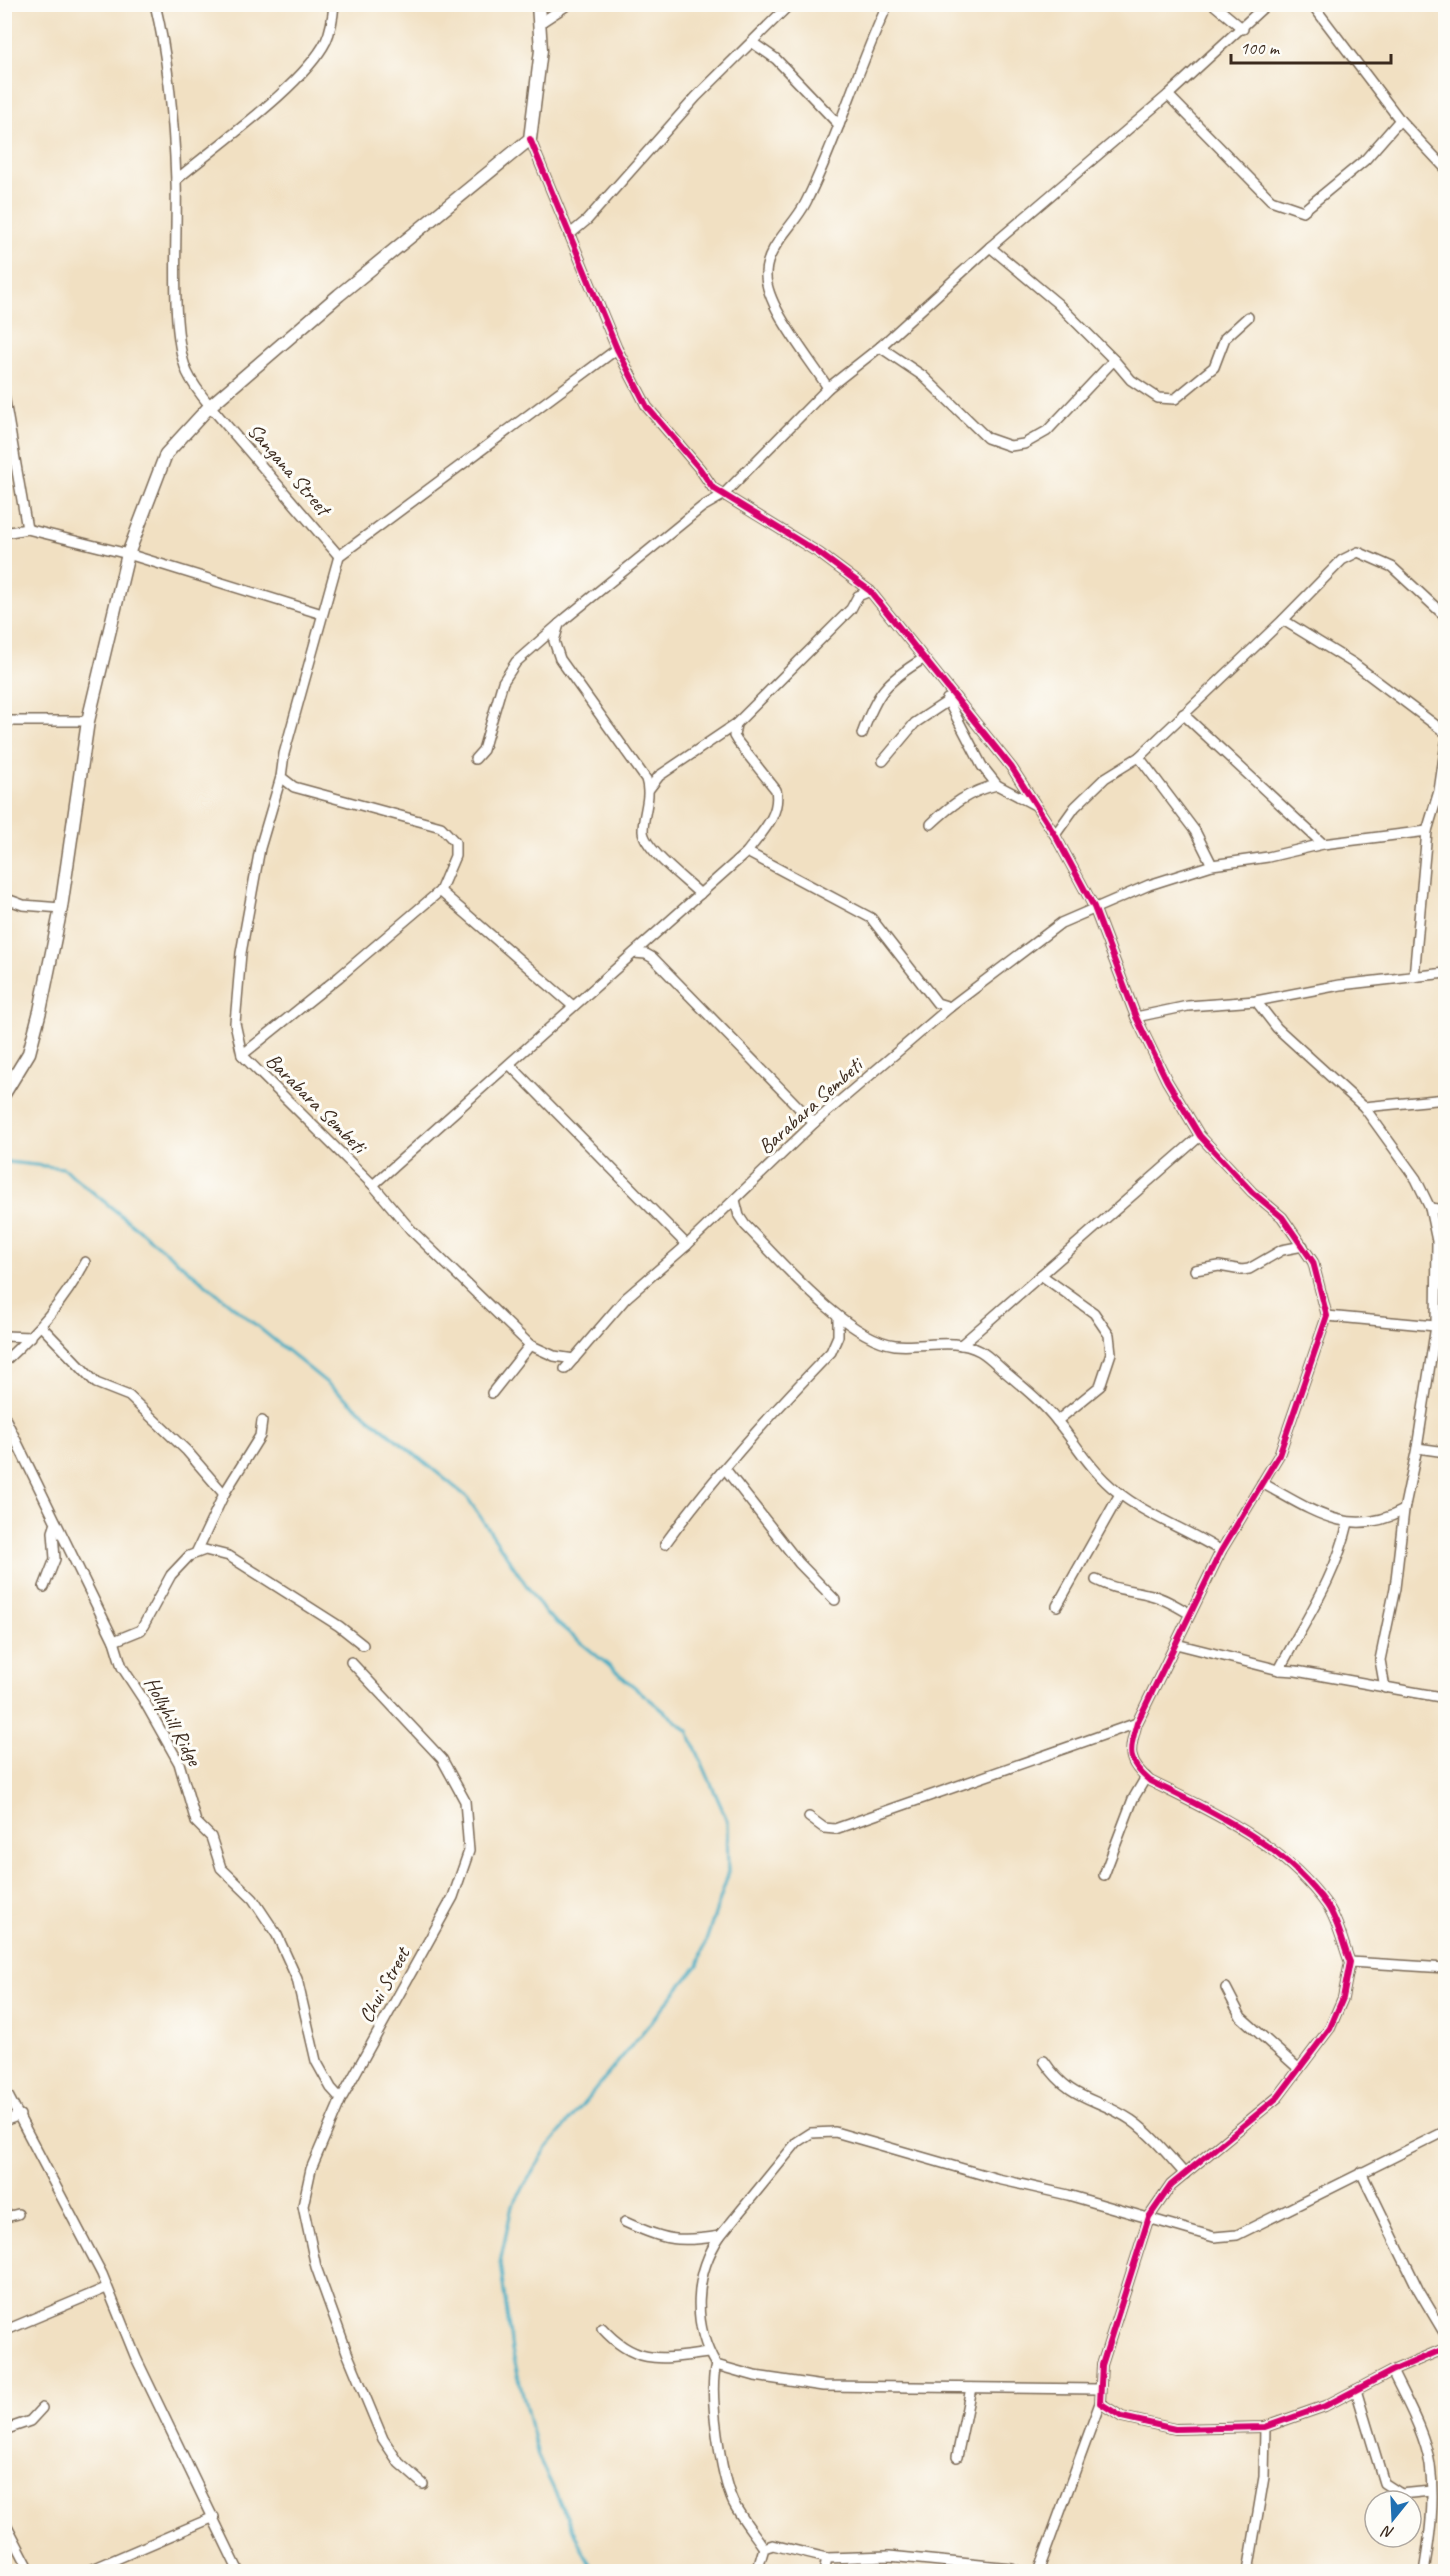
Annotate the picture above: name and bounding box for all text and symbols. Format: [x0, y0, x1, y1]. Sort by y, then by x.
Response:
scale bar [1231, 27, 1392, 65]
text: 100 m [1240, 37, 1281, 59]
street label: Sangana Street [242, 418, 338, 523]
street label: Barabara Sembeti [260, 1047, 374, 1161]
street label: Barabara Sembeti [753, 1050, 870, 1160]
street label: Hollyhill Ridge [139, 1672, 208, 1772]
street label: Chui Street [353, 1941, 416, 2027]
north arrow [1363, 2489, 1423, 2549]
text: N [1378, 2520, 1396, 2543]

